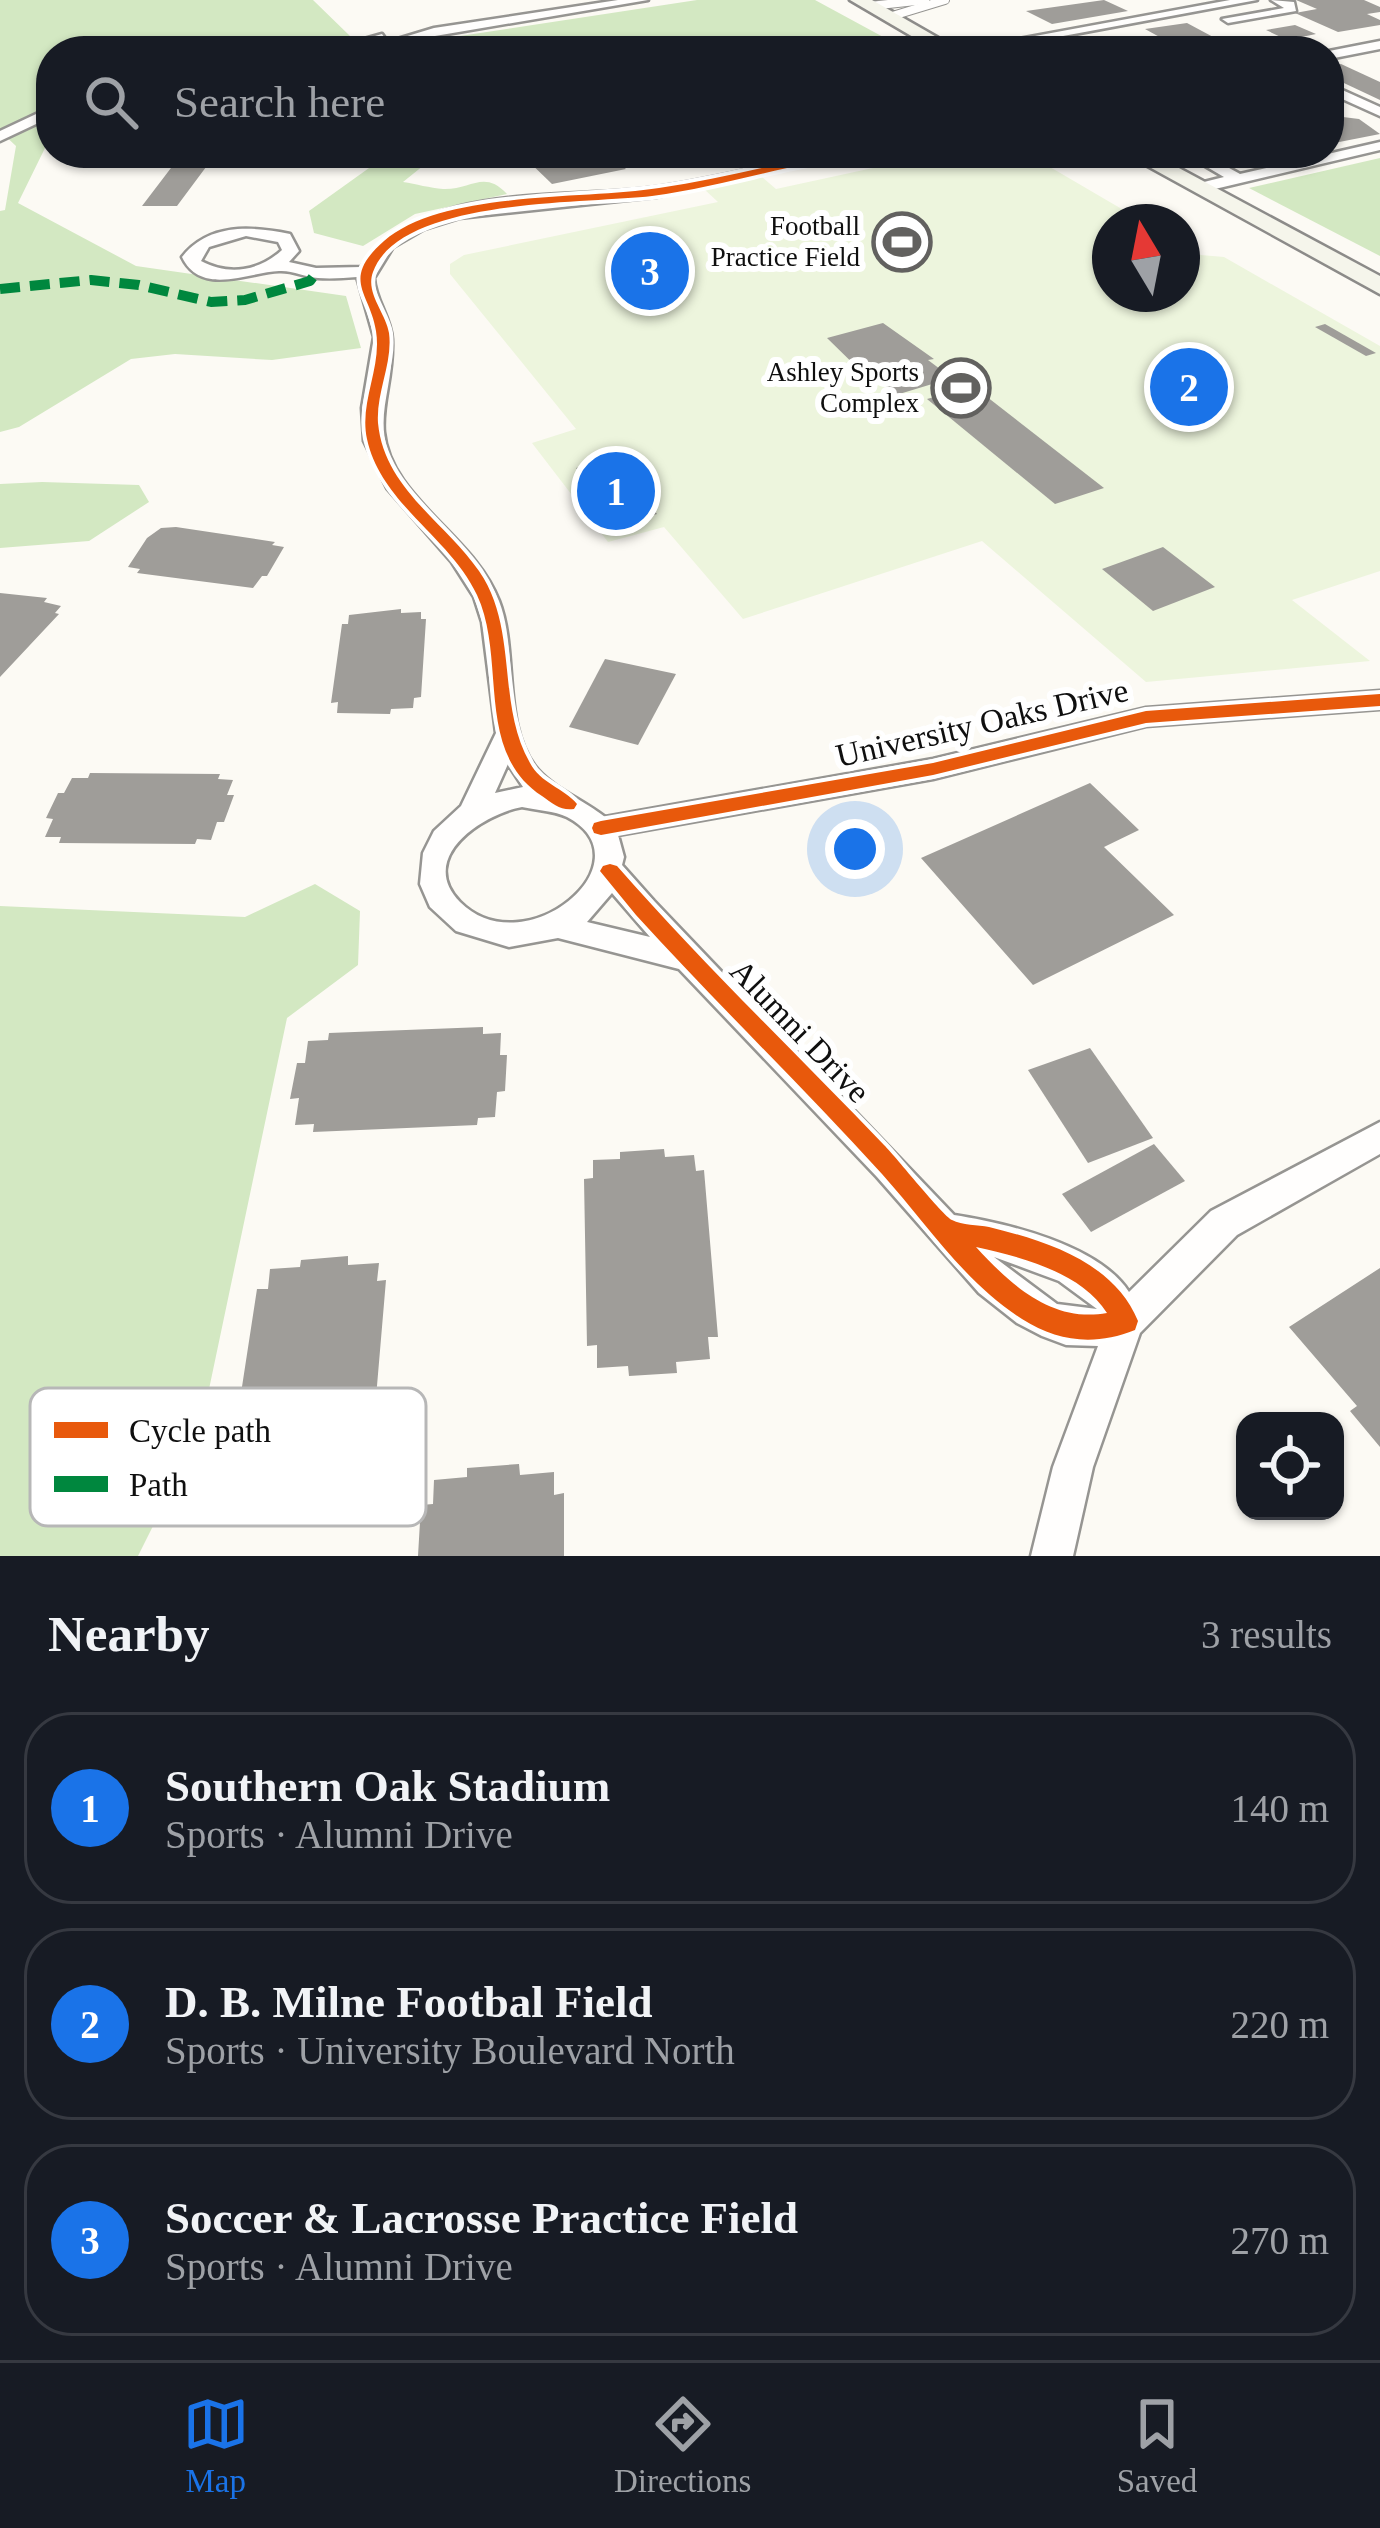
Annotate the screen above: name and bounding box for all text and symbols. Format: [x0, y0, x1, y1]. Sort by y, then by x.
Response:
search box [36, 36, 1344, 168]
icon: search [78, 69, 144, 135]
text: Search here [174, 77, 385, 127]
north arrow [1092, 204, 1200, 312]
place label: Football Practice Field [711, 211, 860, 272]
sports icon: Football Practice Field [871, 211, 933, 273]
pin: 3 [611, 226, 689, 316]
pin: 2 [1150, 342, 1228, 432]
place label: Ashley Sports Complex [767, 357, 919, 418]
sports icon: Ashley Sports Complex [930, 357, 992, 419]
pin: 1 [577, 446, 655, 536]
street label: University Oaks Drive [832, 672, 1132, 774]
your location [825, 819, 885, 879]
street label: Alumni Drive [723, 952, 877, 1110]
legend [30, 1388, 426, 1526]
map controls [1236, 1412, 1344, 1520]
button: locate [1236, 1412, 1344, 1520]
text: Cycle path [129, 1413, 272, 1449]
text: Path [129, 1467, 188, 1503]
text: Nearby [48, 1606, 209, 1662]
text: 3 results [1201, 1613, 1332, 1656]
text: Southern Oak Stadium [165, 1761, 610, 1811]
text: 1 [80, 1787, 100, 1830]
text: 140 m [1230, 1787, 1329, 1830]
text: Sports · Alumni Drive [165, 1813, 513, 1856]
text: D. B. Milne Footbal Field [165, 1977, 653, 2027]
text: 2 [80, 2003, 100, 2046]
text: 220 m [1230, 2003, 1329, 2046]
text: Sports · University Boulevard North [165, 2029, 735, 2072]
text: Soccer & Lacrosse Practice Field [165, 2193, 798, 2243]
text: 3 [80, 2219, 100, 2262]
text: 270 m [1230, 2219, 1329, 2262]
text: Sports · Alumni Drive [165, 2245, 513, 2288]
tab: Map [183, 2391, 249, 2500]
tab: Directions [614, 2391, 751, 2500]
tab: Saved [1117, 2391, 1197, 2500]

